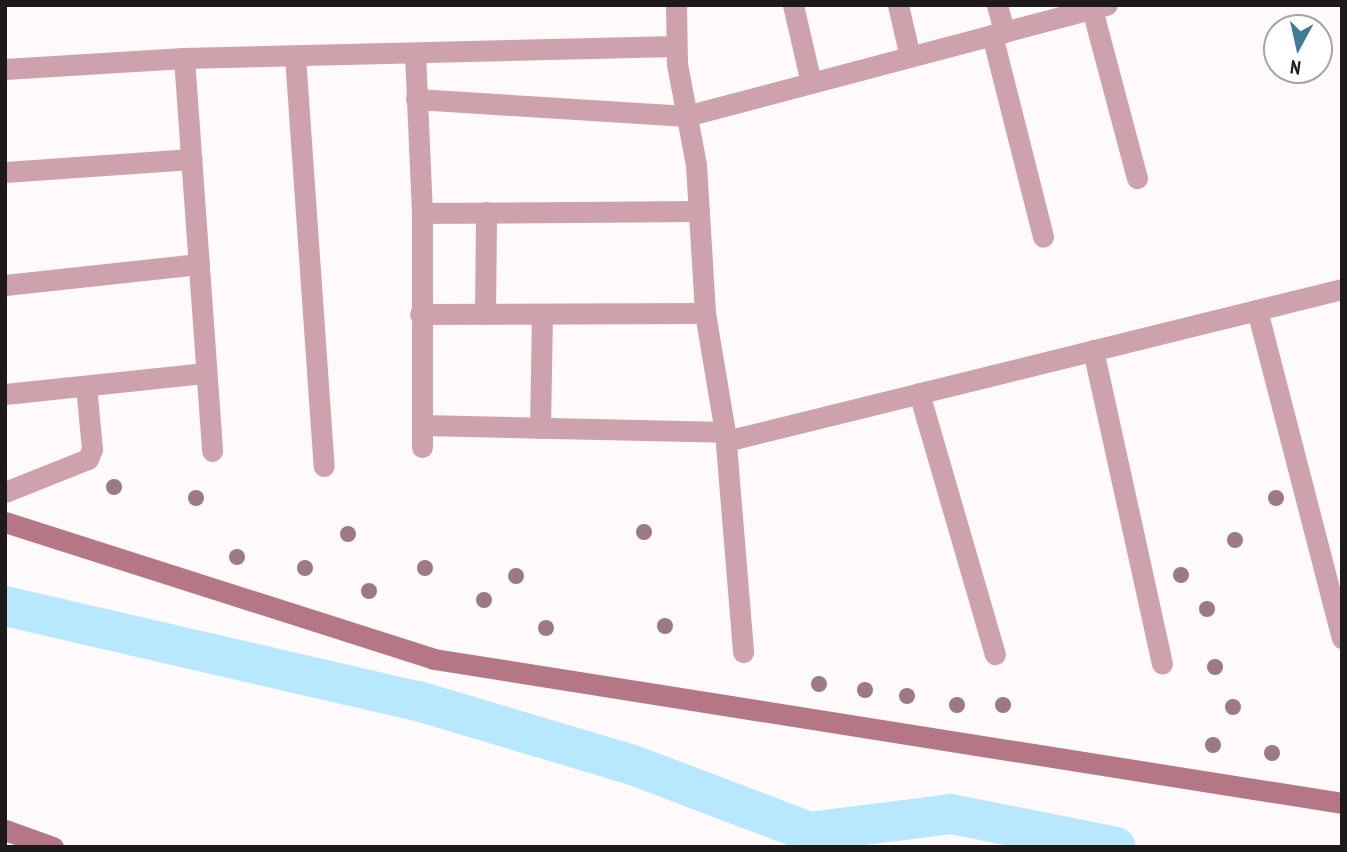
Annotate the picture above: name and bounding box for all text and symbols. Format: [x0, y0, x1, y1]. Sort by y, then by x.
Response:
north arrow [1263, 14, 1333, 84]
text: N [1289, 55, 1302, 80]

